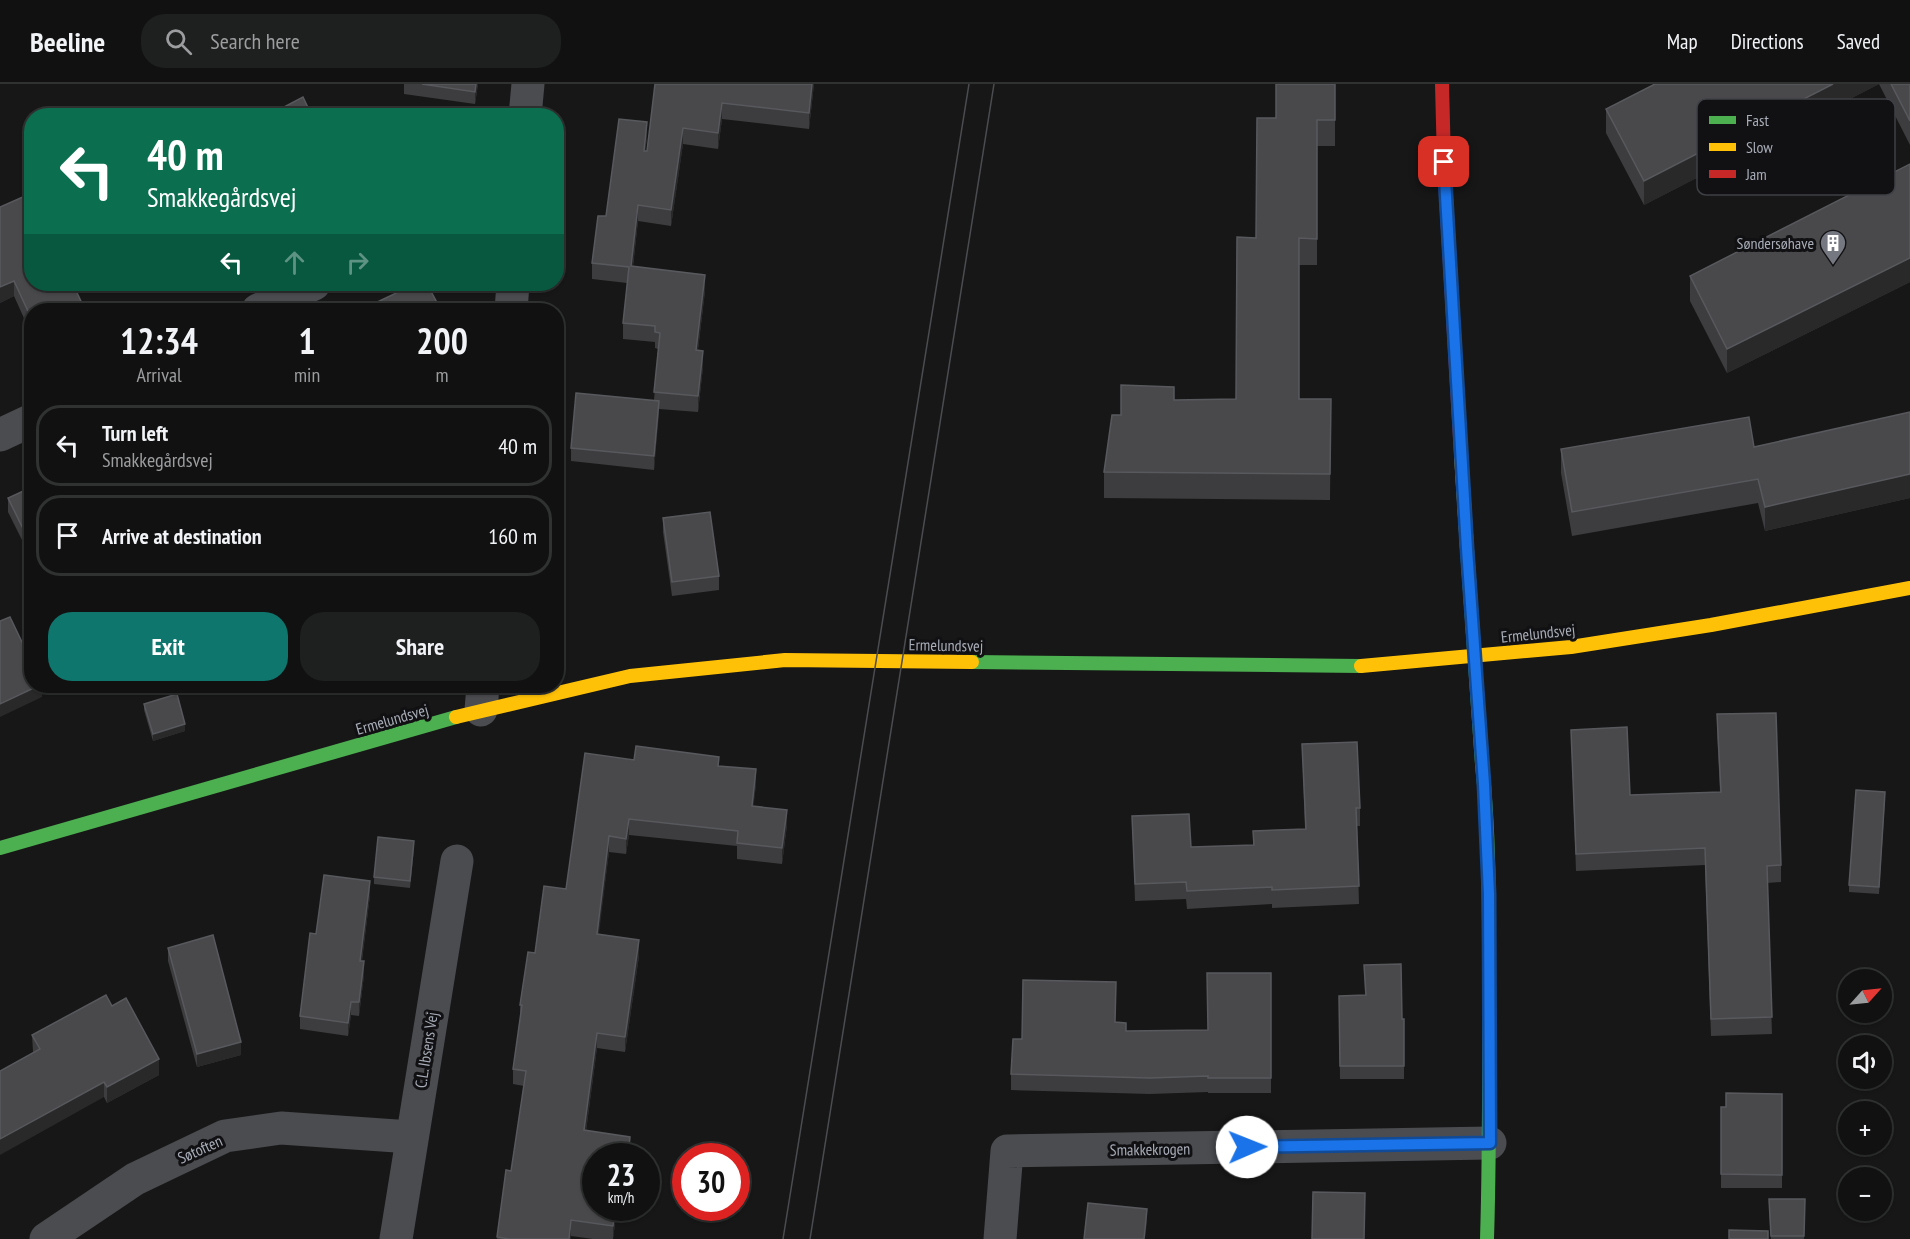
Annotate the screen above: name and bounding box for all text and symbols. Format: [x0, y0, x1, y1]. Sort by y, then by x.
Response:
search box [141, 14, 561, 68]
text: Beeline [30, 23, 105, 60]
icon: search [162, 25, 195, 58]
text: Search here [210, 27, 300, 55]
text: Map [1667, 28, 1698, 55]
text: Directions [1731, 28, 1804, 55]
text: Saved [1837, 28, 1880, 55]
legend [1697, 99, 1895, 195]
text: Fast [1746, 110, 1769, 130]
text: 40 m [147, 127, 224, 182]
icon: left [48, 132, 126, 210]
pin [1418, 136, 1469, 187]
text: Slow [1746, 137, 1773, 157]
icon: arrive [1427, 145, 1460, 178]
text: Jam [1745, 164, 1767, 184]
text: Smakkegårdsvej [147, 180, 297, 214]
building icon: Søndersøhave [1818, 228, 1848, 266]
place label: Søndersøhave [1737, 233, 1814, 253]
icon: left [215, 246, 248, 279]
icon: ahead [278, 246, 311, 279]
icon: right [341, 246, 374, 279]
text: 12:34 [120, 317, 198, 364]
text: 1 [298, 317, 316, 364]
text: 200 [416, 317, 468, 364]
text: Arrival [136, 362, 182, 388]
text: min [294, 362, 320, 388]
text: m [436, 362, 449, 388]
text: Turn left [102, 419, 168, 447]
icon: left [51, 429, 84, 462]
text: 40 m [498, 432, 537, 460]
text: Smakkegårdsvej [102, 447, 213, 473]
icon: arrive [51, 519, 84, 552]
text: Arrive at destination [102, 522, 262, 550]
text: 160 m [488, 522, 537, 550]
button: Exit [48, 612, 288, 681]
button: Share [300, 612, 540, 681]
street label: Ermelundsvej [1500, 619, 1576, 647]
street label: Ermelundsvej [909, 634, 983, 656]
street label: Ermelundsvej [353, 699, 431, 739]
north arrow [1838, 969, 1892, 1023]
map controls [1838, 969, 1892, 1221]
street label: C.L. Ibsens Vej [410, 1011, 442, 1089]
button: sound [1838, 1035, 1892, 1089]
button: + [1838, 1101, 1892, 1155]
position arrow [1215, 1115, 1279, 1179]
street label: Søtoften [175, 1130, 225, 1168]
street label: Smakkekrogen [1110, 1138, 1190, 1160]
speed limit sign: 30 [672, 1143, 750, 1221]
text: 23 [607, 1155, 635, 1194]
button: − [1838, 1167, 1892, 1221]
text: km/h [608, 1188, 634, 1207]

